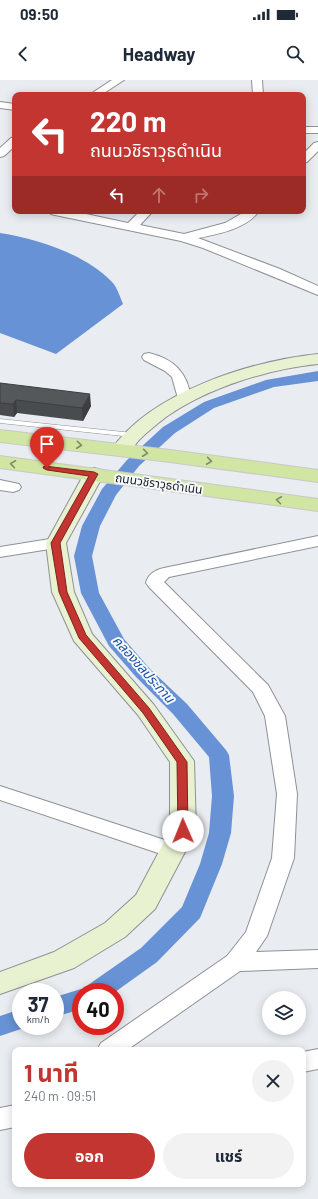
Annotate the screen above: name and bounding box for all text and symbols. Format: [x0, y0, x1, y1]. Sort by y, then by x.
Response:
text: 09:50 [20, 5, 59, 23]
icon: back [12, 43, 34, 65]
text: Headway [123, 43, 195, 65]
icon: search [284, 43, 306, 65]
text: 220 m [90, 104, 166, 138]
icon: left [24, 108, 76, 160]
text: ถนนวชิราวุธดำเนิน [90, 139, 222, 161]
icon: left [106, 184, 128, 206]
icon: ahead [148, 184, 170, 206]
icon: right [190, 184, 212, 206]
pin [30, 427, 64, 468]
icon: arrive [36, 433, 58, 455]
one-way arrow [76, 440, 82, 449]
one-way arrow [142, 448, 148, 457]
one-way arrow [206, 456, 212, 465]
one-way arrow [10, 459, 16, 468]
street label: ถนนวชิราวุธดำเนิน [114, 470, 204, 497]
one-way arrow [276, 496, 282, 505]
water label: คลองชลประทาน [110, 632, 179, 706]
position arrow [162, 810, 204, 852]
speed limit sign: 40 [72, 983, 124, 1035]
map controls [262, 991, 306, 1035]
button: layers [262, 991, 306, 1035]
text: 37 [28, 992, 48, 1016]
text: km/h [27, 1013, 49, 1025]
text: 1 นาที [24, 1058, 79, 1087]
button: close [252, 1060, 294, 1102]
text: 240 m · 09:51 [24, 1088, 96, 1104]
button: ออก [24, 1133, 155, 1179]
button: แชร์ [163, 1133, 294, 1179]

